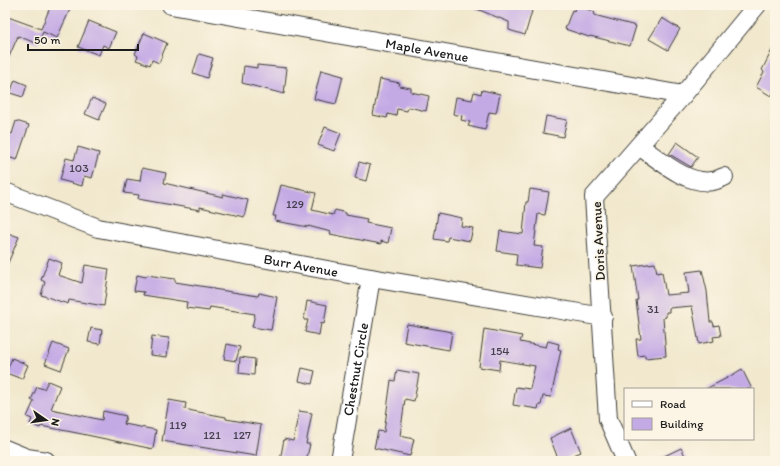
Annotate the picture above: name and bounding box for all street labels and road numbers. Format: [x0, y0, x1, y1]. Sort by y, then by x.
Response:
street label: Maple Avenue [384, 35, 470, 66]
street label: Doris Avenue [588, 201, 609, 281]
street label: Burr Avenue [262, 251, 340, 281]
street label: Chestnut Circle [340, 321, 372, 417]

